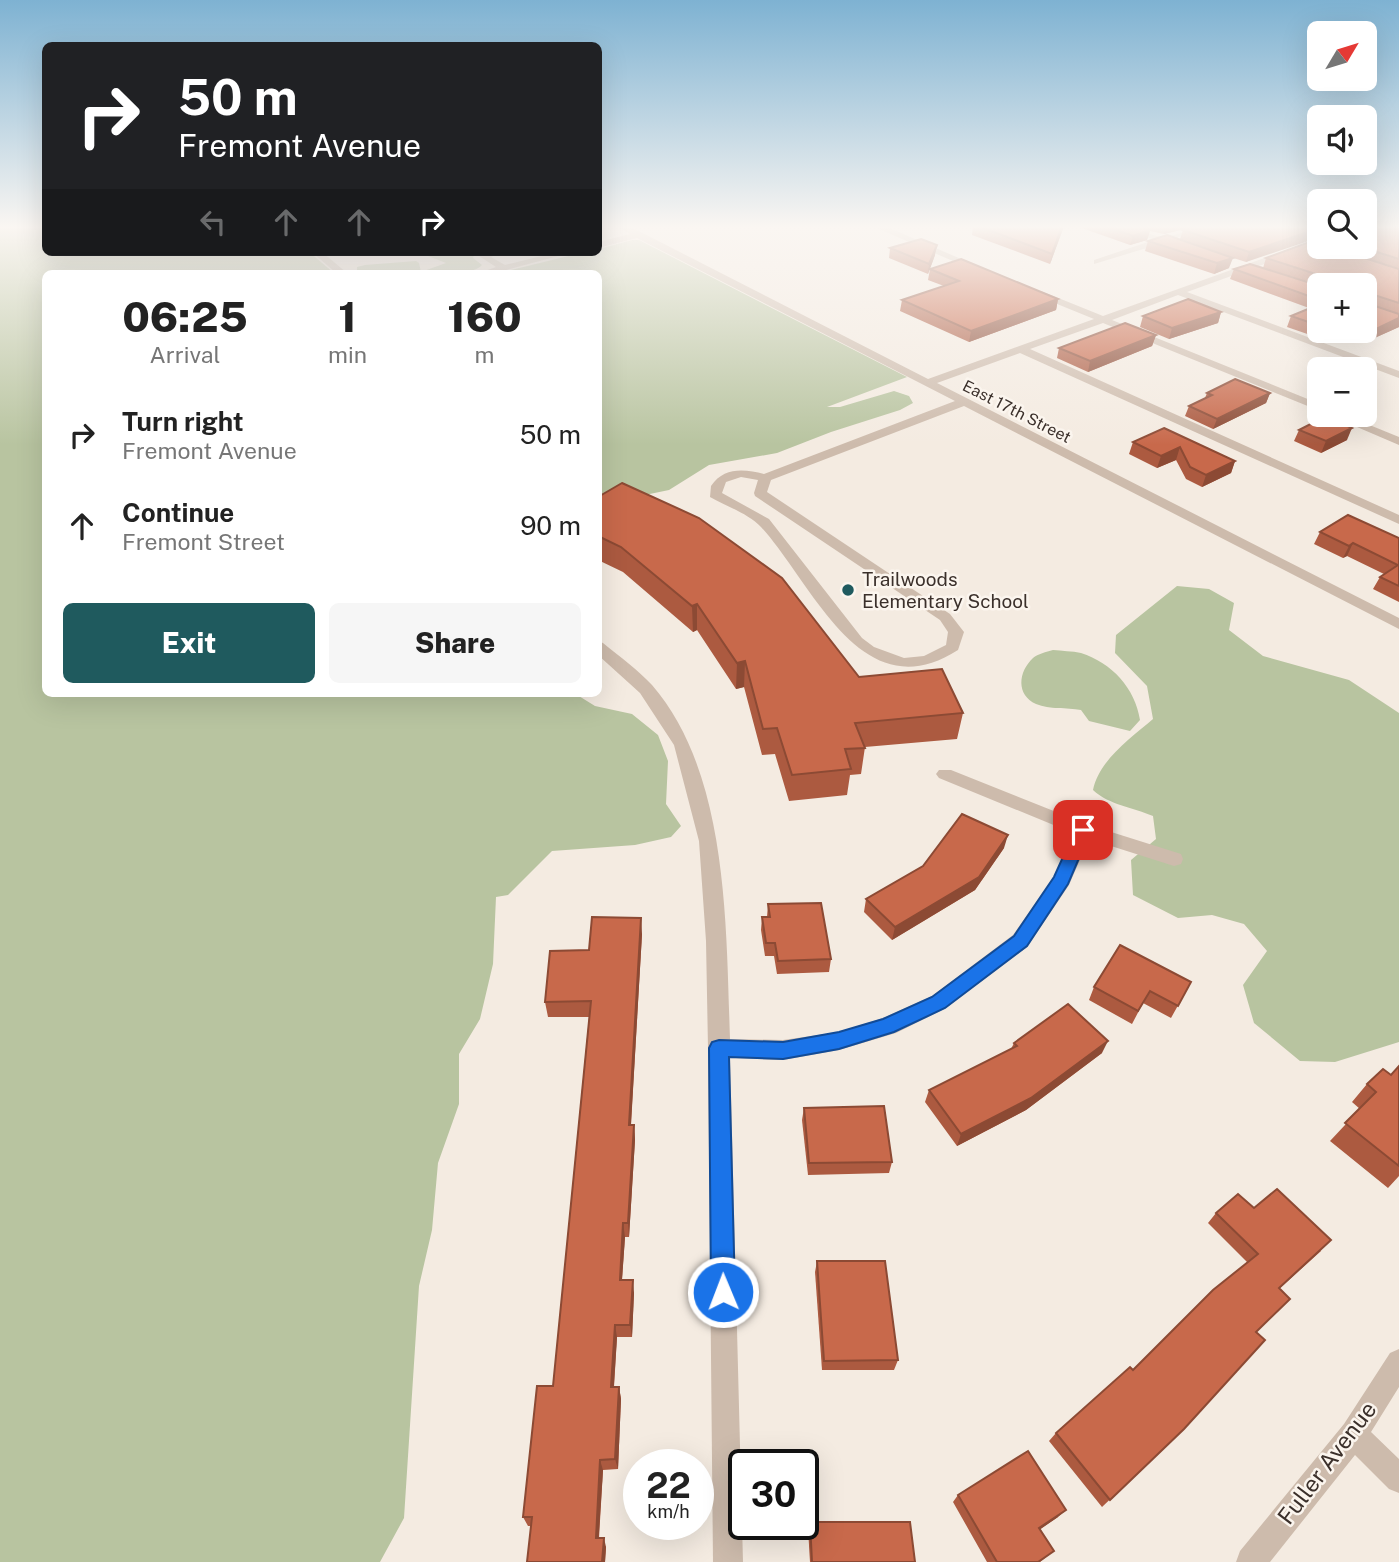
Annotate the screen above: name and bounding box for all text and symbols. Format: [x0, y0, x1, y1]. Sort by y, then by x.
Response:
north arrow [1307, 21, 1377, 91]
map controls [1307, 21, 1377, 427]
text: 50 m [178, 68, 298, 126]
icon: right [63, 70, 154, 161]
button: sound [1307, 105, 1377, 175]
text: Fremont Avenue [178, 127, 421, 164]
button: search [1307, 189, 1377, 259]
icon: left [194, 203, 232, 241]
icon: ahead [267, 203, 305, 241]
icon: ahead [340, 203, 378, 241]
icon: right [413, 203, 451, 241]
button: + [1307, 273, 1377, 343]
text: 06:25 [122, 292, 248, 341]
text: 1 [338, 292, 357, 341]
text: 160 [447, 292, 522, 341]
text: Arrival [149, 341, 221, 368]
text: min [328, 341, 367, 368]
text: m [475, 341, 494, 368]
button: − [1307, 357, 1377, 427]
street label: East 17th Street [960, 376, 1074, 447]
text: Turn right [122, 406, 244, 437]
icon: right [63, 416, 101, 454]
text: 50 m [520, 419, 581, 450]
text: Fremont Avenue [122, 437, 297, 464]
text: Continue [122, 497, 234, 528]
icon: ahead [63, 507, 101, 545]
text: 90 m [520, 510, 581, 541]
text: Fremont Street [122, 528, 285, 555]
place label: Trailwoods Elementary School [862, 568, 1029, 612]
marker: Trailwoods Elementary School [840, 582, 856, 598]
button: Exit [63, 603, 315, 683]
button: Share [329, 603, 581, 683]
pin [1053, 800, 1113, 860]
icon: arrive [1064, 811, 1102, 849]
position arrow [686, 1255, 760, 1329]
street label: Fuller Avenue [1272, 1396, 1381, 1529]
speed limit sign: 30 [728, 1449, 819, 1540]
text: 22 [646, 1465, 691, 1506]
text: km/h [647, 1501, 690, 1522]

